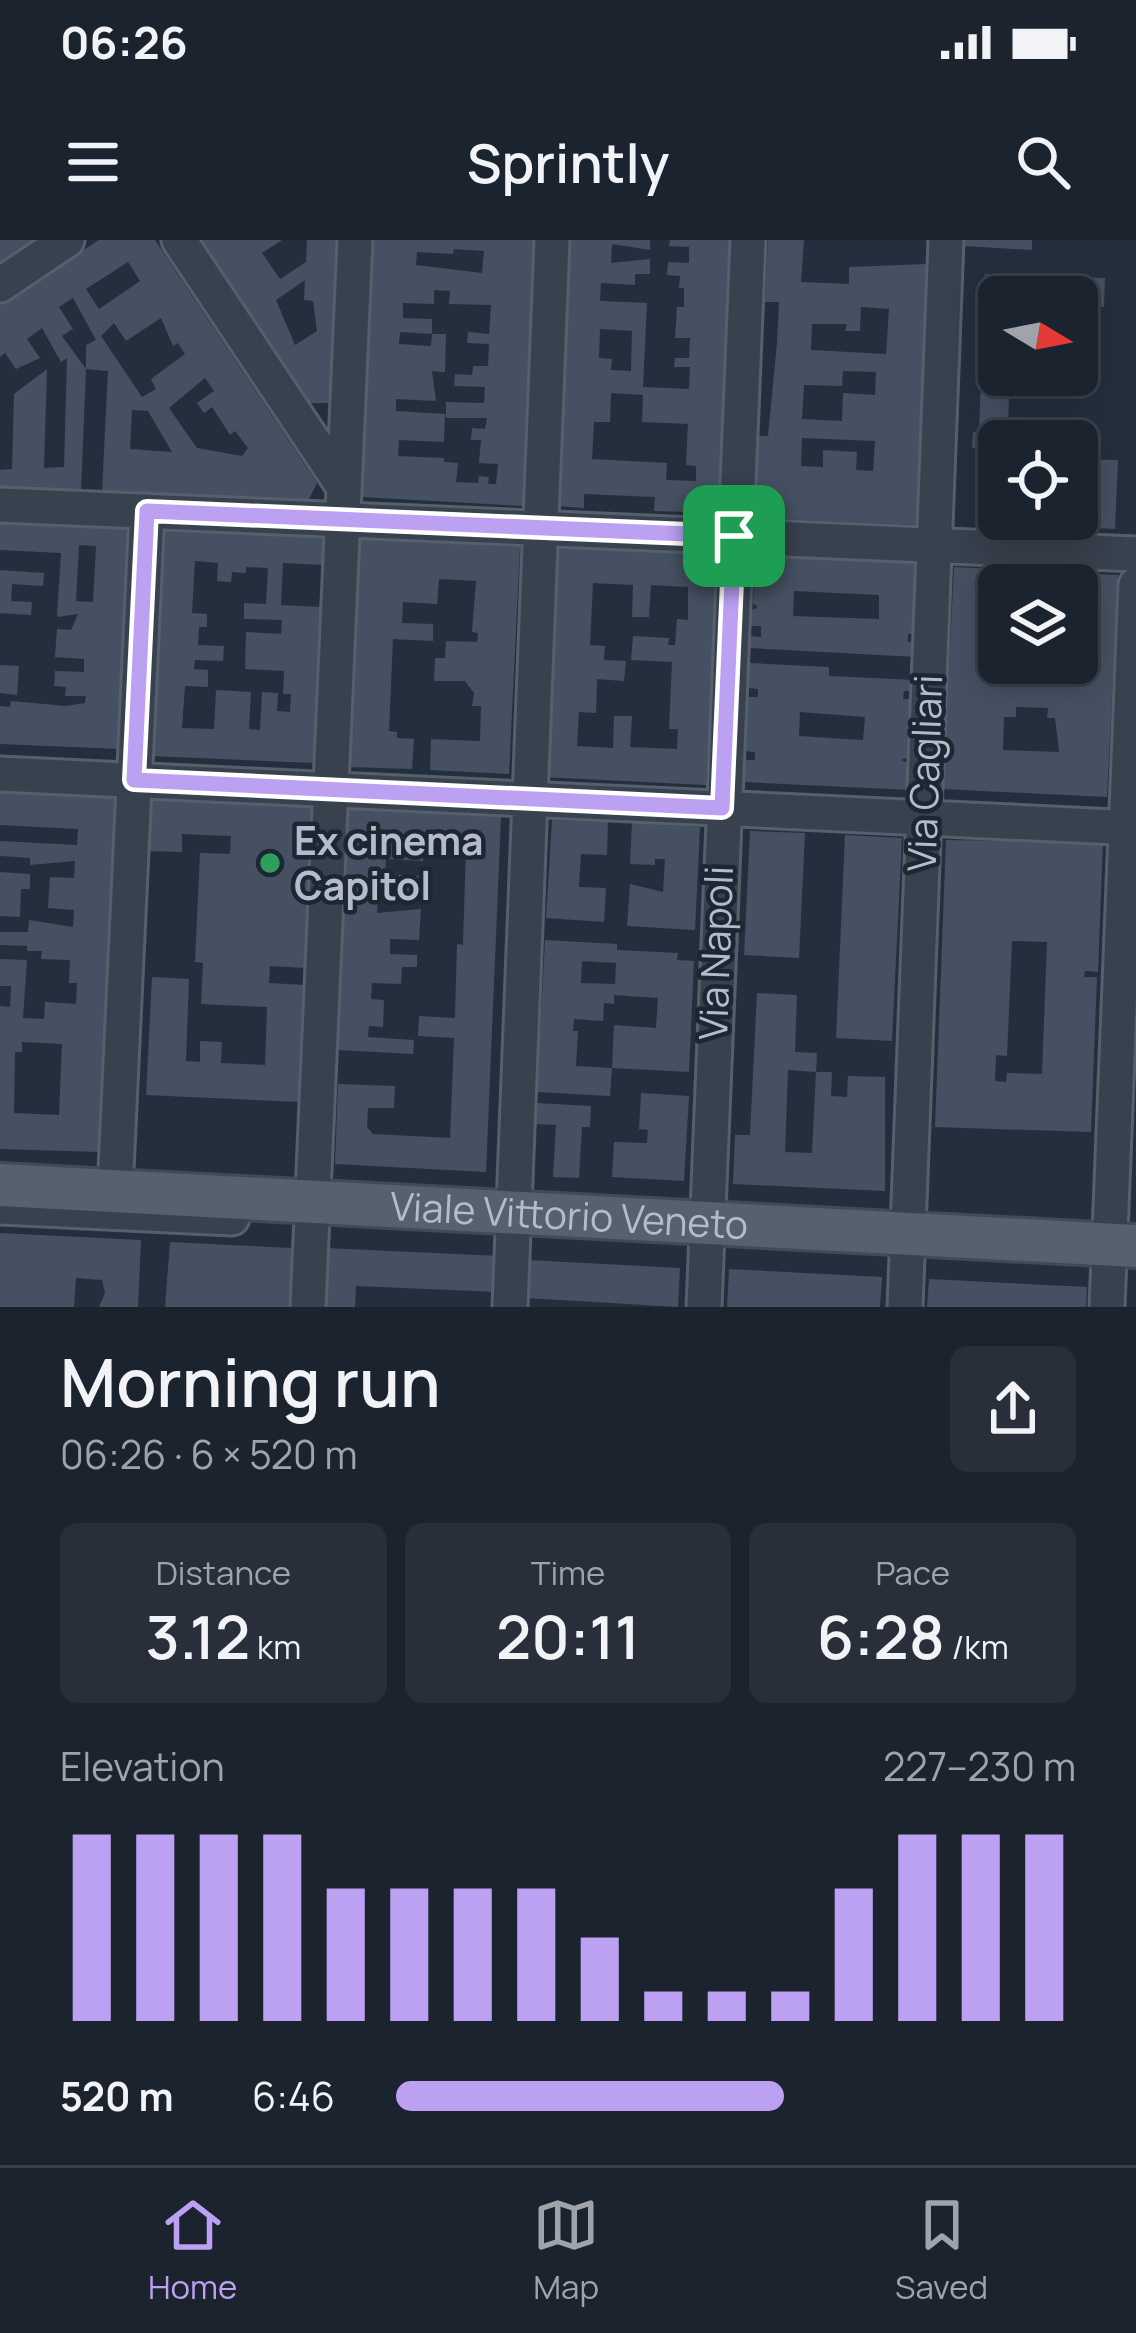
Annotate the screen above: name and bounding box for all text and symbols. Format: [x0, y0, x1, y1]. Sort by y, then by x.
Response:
text: 06:26 [60, 11, 188, 73]
text: Sprintly [467, 125, 669, 199]
icon: menu [60, 129, 126, 195]
icon: search [1010, 129, 1076, 195]
north arrow [978, 276, 1098, 396]
map controls [978, 276, 1098, 684]
button: locate [978, 420, 1098, 540]
pin [683, 485, 785, 587]
icon: arrive [701, 503, 767, 569]
button: layers [978, 564, 1098, 684]
street label: Via Cagliari [894, 674, 954, 872]
place label: Ex cinema Capitol [294, 813, 484, 912]
marker: Ex cinema Capitol [257, 850, 283, 876]
street label: Via Napoli [685, 865, 745, 1041]
street label: Viale Vittorio Veneto [389, 1178, 750, 1251]
text: Morning run [60, 1337, 441, 1427]
button: share [950, 1346, 1076, 1472]
text: 06:26 · 6 × 520 m [60, 1427, 358, 1481]
text: Distance [156, 1550, 291, 1595]
text: Time [531, 1550, 605, 1595]
text: Pace [875, 1550, 950, 1595]
text: 3.12 [145, 1595, 250, 1677]
text: 20:11 [496, 1595, 640, 1677]
text: 6:28 [817, 1595, 945, 1677]
text: km [250, 1624, 301, 1669]
text: /km [945, 1624, 1009, 1669]
text: Elevation [60, 1739, 225, 1793]
text: 227–230 m [883, 1739, 1076, 1793]
text: 520 m [60, 2069, 174, 2123]
text: 6:46 [252, 2069, 335, 2123]
tab: Home [148, 2192, 237, 2309]
tab: Map [533, 2192, 599, 2309]
tab: Saved [895, 2192, 988, 2309]

